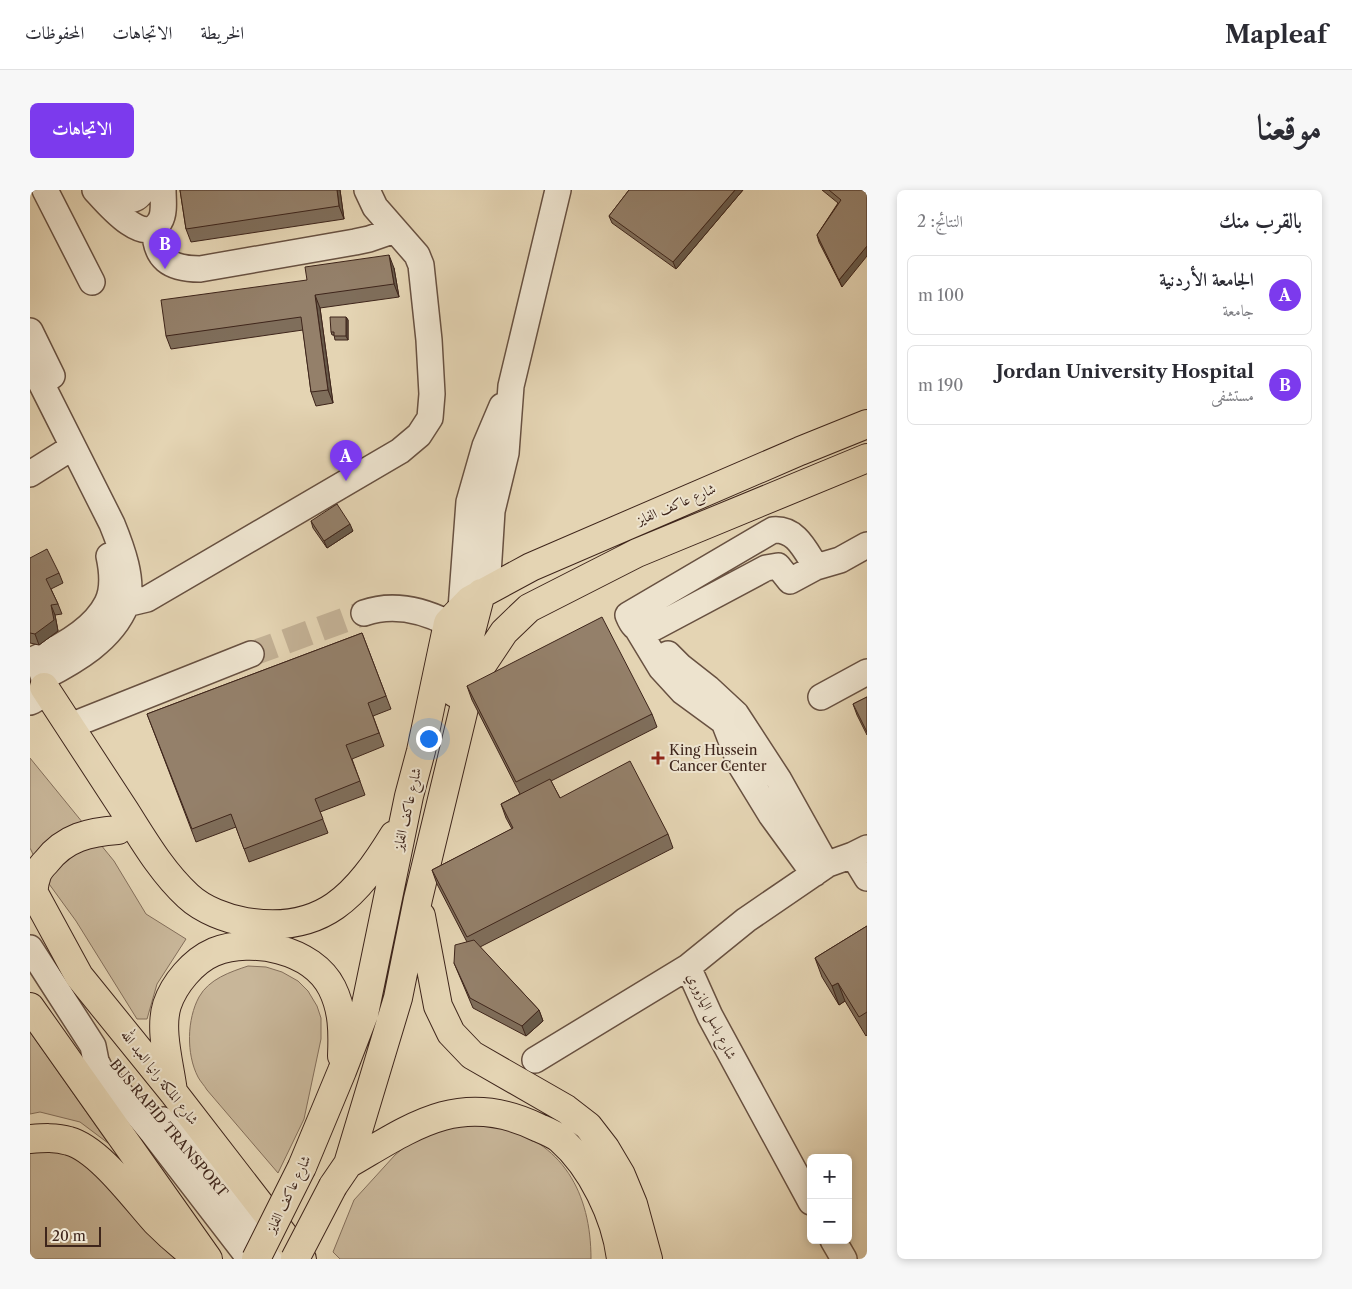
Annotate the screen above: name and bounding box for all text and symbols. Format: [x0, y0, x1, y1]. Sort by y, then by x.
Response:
text: Mapleaf [1225, 20, 1327, 49]
text: المحفوظات [25, 22, 84, 44]
text: الاتجاهات [112, 22, 172, 44]
text: الخريطة [200, 22, 244, 44]
button: الاتجاهات [30, 103, 134, 158]
text: موقعنا [1257, 105, 1322, 148]
text: بالقرب منك [1219, 208, 1302, 233]
text: النتائج: 2 [917, 211, 963, 231]
pin: B [149, 228, 181, 269]
text: الجامعة الأردنية [1159, 268, 1254, 291]
text: 100 m [918, 285, 964, 305]
text: A [1279, 285, 1291, 305]
text: جامعة [1222, 300, 1254, 320]
text: Jordan University Hospital [996, 360, 1254, 383]
text: 190 m [918, 375, 963, 395]
text: B [1279, 375, 1291, 395]
text: مستشفى [1211, 385, 1254, 405]
pin: A [330, 440, 362, 481]
street label: شارع عاكف الفايز [632, 479, 720, 532]
your location [416, 726, 442, 752]
place label: King Hussein Cancer Center [669, 741, 767, 775]
marker: King Hussein Cancer Center [651, 751, 665, 765]
street label: شارع عاكف الفايز [388, 766, 428, 855]
street label: شارع باسل اليازوري [681, 970, 741, 1064]
street label: شارع الملكة رانيا العبد الله [115, 1025, 204, 1130]
street label: BUS RAPID TRANSPORT [106, 1055, 232, 1201]
street label: شارع عاكف الفايز [261, 1152, 317, 1239]
map controls [807, 1154, 852, 1244]
button: + [807, 1154, 852, 1199]
button: − [807, 1199, 852, 1244]
scale bar [45, 1224, 101, 1247]
text: 20 m [52, 1227, 86, 1245]

